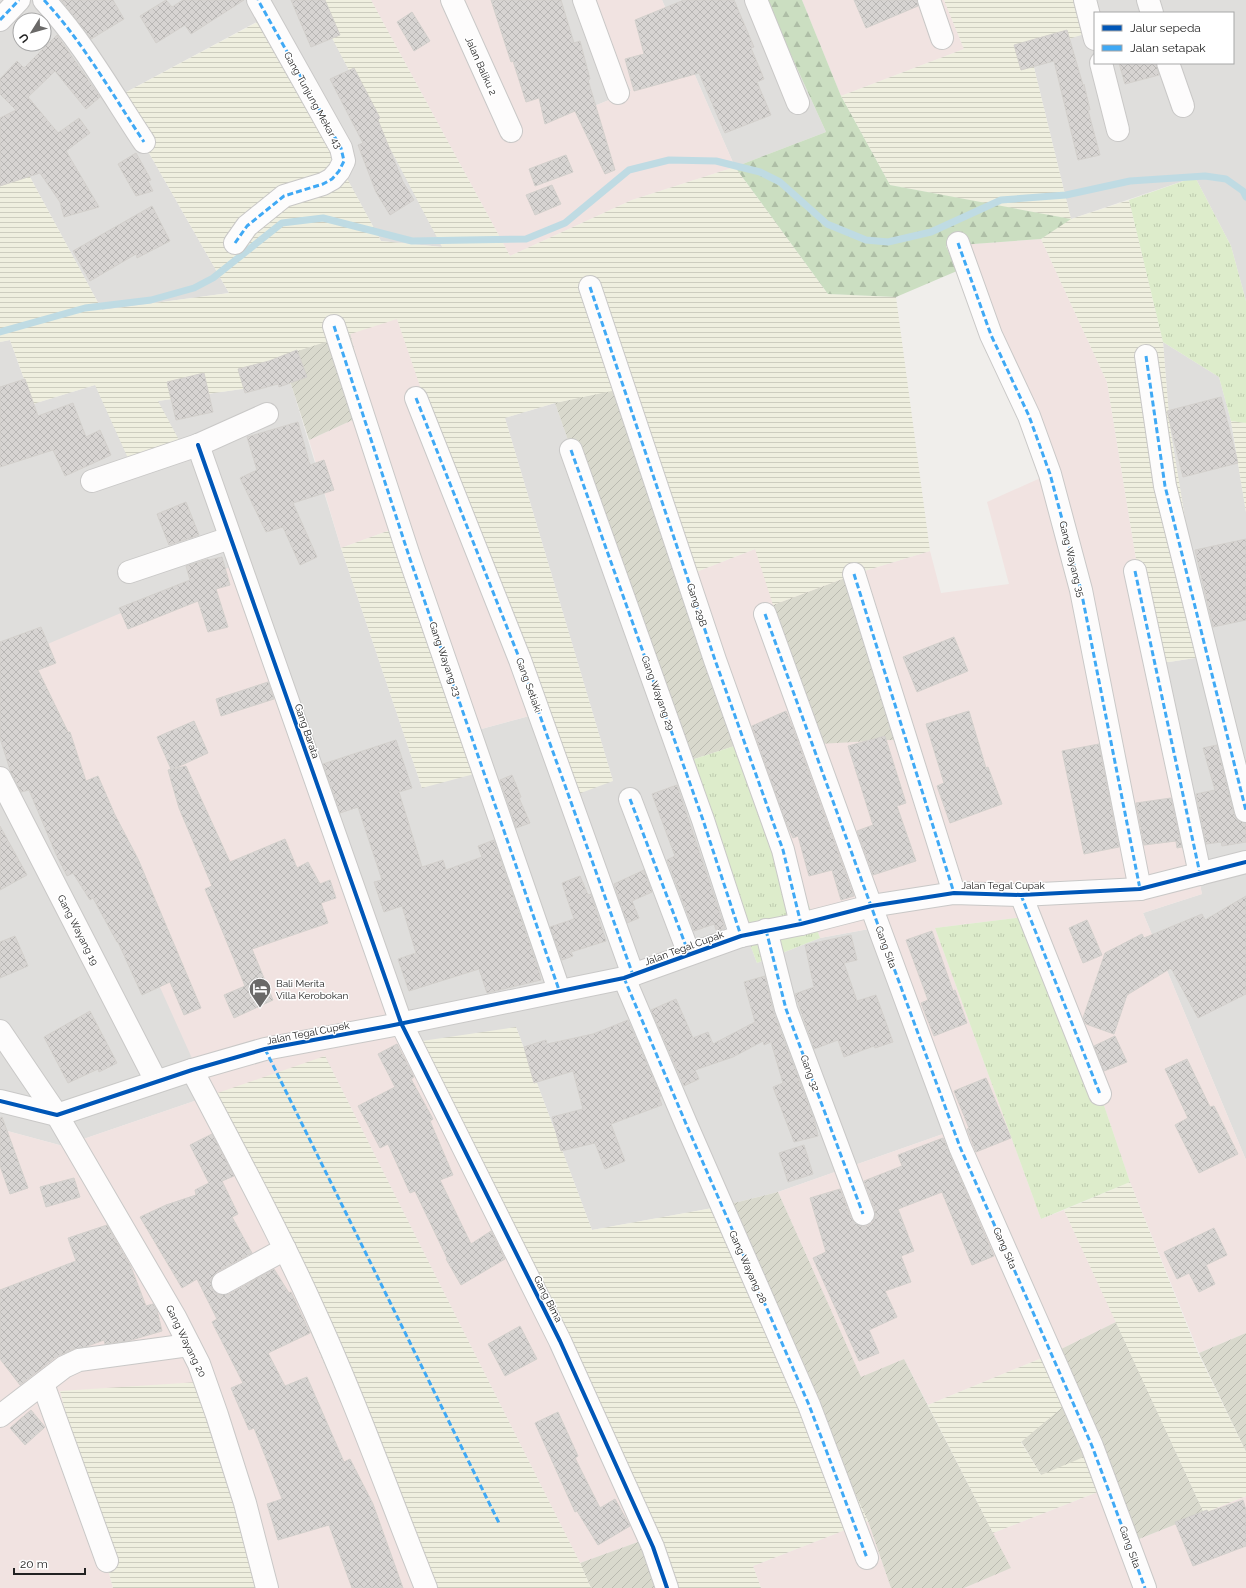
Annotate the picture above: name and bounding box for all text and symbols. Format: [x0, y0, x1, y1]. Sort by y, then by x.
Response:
north arrow [12, 12, 52, 52]
legend [1094, 12, 1234, 64]
text: Jalur sepeda [1130, 21, 1201, 35]
text: U [17, 31, 32, 45]
street label: Jalan Baliku 2 [463, 35, 499, 97]
text: Jalan setapak [1130, 41, 1206, 55]
street label: Gang Tunjung Mekar 43 [282, 50, 344, 150]
street label: Gang Wayang 35 [1057, 520, 1087, 599]
street label: Gang 29B [685, 582, 709, 628]
street label: Gang Wayang 23 [427, 620, 463, 698]
street label: Gang Wayang 29 [639, 654, 677, 732]
street label: Gang Setiaki [514, 656, 544, 714]
street label: Gang Barata [293, 702, 321, 760]
street label: Jalan Tegal Cupak [961, 880, 1045, 891]
street label: Gang Wayang 19 [56, 893, 101, 967]
street label: Gang Sita [873, 924, 899, 970]
street label: Jalan Tegal Cupak [643, 928, 726, 967]
hotel icon: Bali Merita Villa Kerobokan [247, 976, 273, 1009]
place label: Bali Merita Villa Kerobokan [276, 978, 349, 1001]
street label: Jalan Tegal Cupek [266, 1019, 351, 1046]
street label: Gang 32 [798, 1053, 822, 1093]
street label: Gang Sita [991, 1226, 1019, 1270]
street label: Gang Wayang 28 [727, 1229, 769, 1305]
street label: Gang Bima [532, 1274, 564, 1324]
street label: Gang Wayang 20 [164, 1303, 208, 1379]
street label: Gang Sita [1117, 1524, 1143, 1570]
scale bar [14, 1550, 85, 1576]
text: 20 m [20, 1557, 48, 1571]

